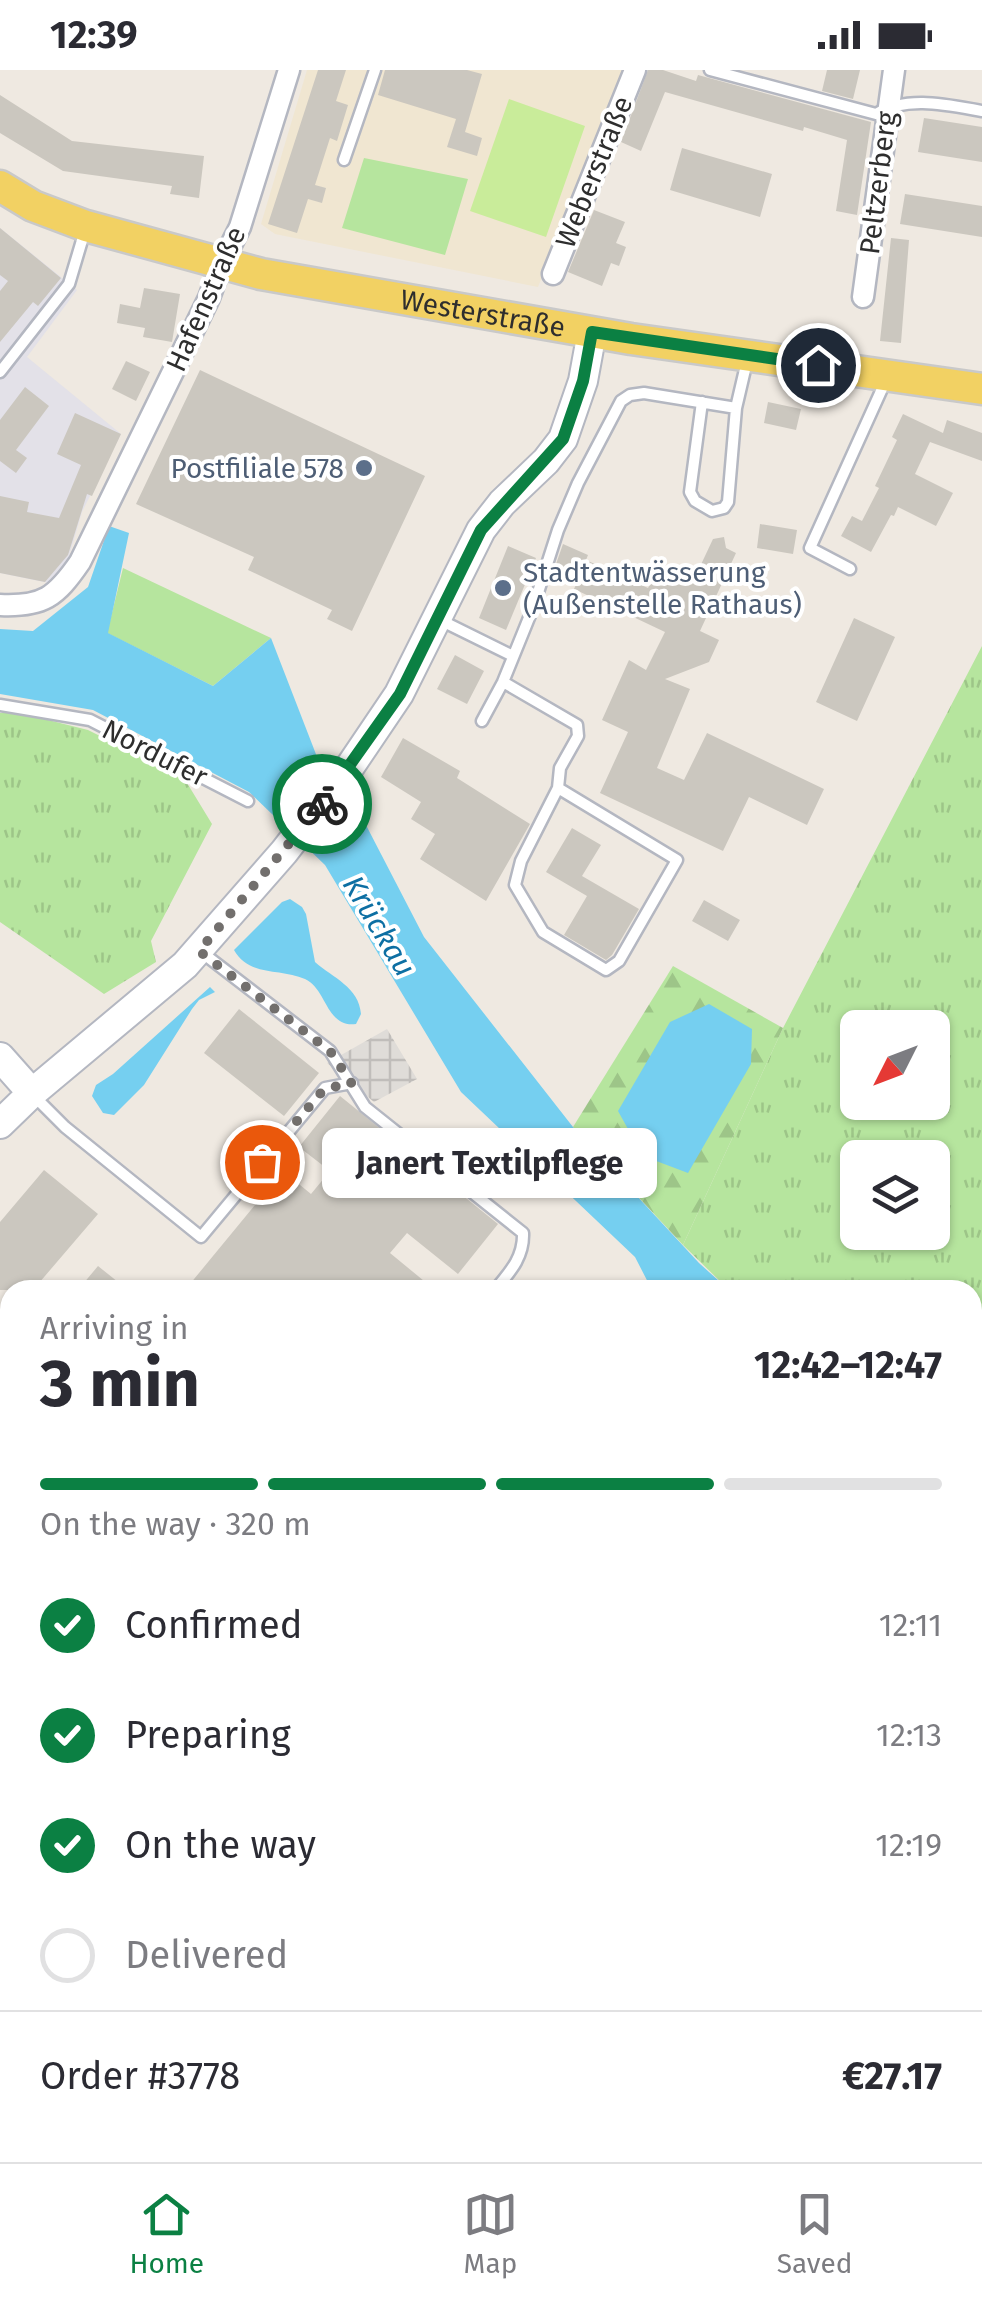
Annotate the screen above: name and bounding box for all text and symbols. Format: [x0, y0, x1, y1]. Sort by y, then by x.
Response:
text: 12:39 [50, 12, 138, 58]
street label: Weberstraße [549, 91, 639, 253]
street label: Peltzerberg [853, 109, 903, 256]
street label: Hafenstraße [159, 221, 253, 377]
street label: Westerstraße [398, 282, 568, 344]
pin [776, 323, 861, 408]
icon: home [791, 338, 846, 393]
place label: Postfiliale 578 [170, 452, 344, 485]
marker: Postfiliale 578 [353, 457, 375, 479]
place label: Stadtentwässerung (Außenstelle Rathaus) [523, 556, 802, 621]
marker: Stadtentwässerung (Außenstelle Rathaus) [492, 577, 514, 599]
street label: Nordufer [97, 712, 213, 794]
courier [272, 754, 372, 854]
icon: bike [295, 777, 350, 832]
water label: Krückau [335, 869, 423, 983]
north arrow [840, 1010, 950, 1120]
map controls [840, 1010, 950, 1250]
pin [220, 1120, 305, 1205]
callout: Janert Textilpflege [322, 1127, 657, 1197]
icon: bag [235, 1135, 290, 1190]
button: layers [840, 1140, 950, 1250]
text: Janert Textilpflege [355, 1144, 624, 1182]
text: Arriving in [40, 1309, 188, 1347]
text: 12:42–12:47 [754, 1342, 942, 1388]
text: 3 min [40, 1345, 200, 1423]
text: On the way · 320 m [40, 1505, 311, 1543]
icon: check [40, 1598, 95, 1653]
text: Confirmed [125, 1602, 303, 1648]
text: 12:11 [879, 1606, 942, 1644]
icon: check [40, 1708, 95, 1763]
text: Preparing [125, 1712, 291, 1758]
text: 12:13 [876, 1716, 942, 1754]
icon: check [40, 1818, 95, 1873]
text: On the way [125, 1822, 316, 1868]
text: 12:19 [875, 1826, 942, 1864]
text: Delivered [125, 1932, 288, 1978]
text: Order #3778 [40, 2053, 240, 2099]
text: €27.17 [842, 2053, 942, 2099]
tab: Home [129, 2187, 204, 2280]
tab: Map [463, 2187, 518, 2280]
tab: Saved [777, 2187, 853, 2280]

